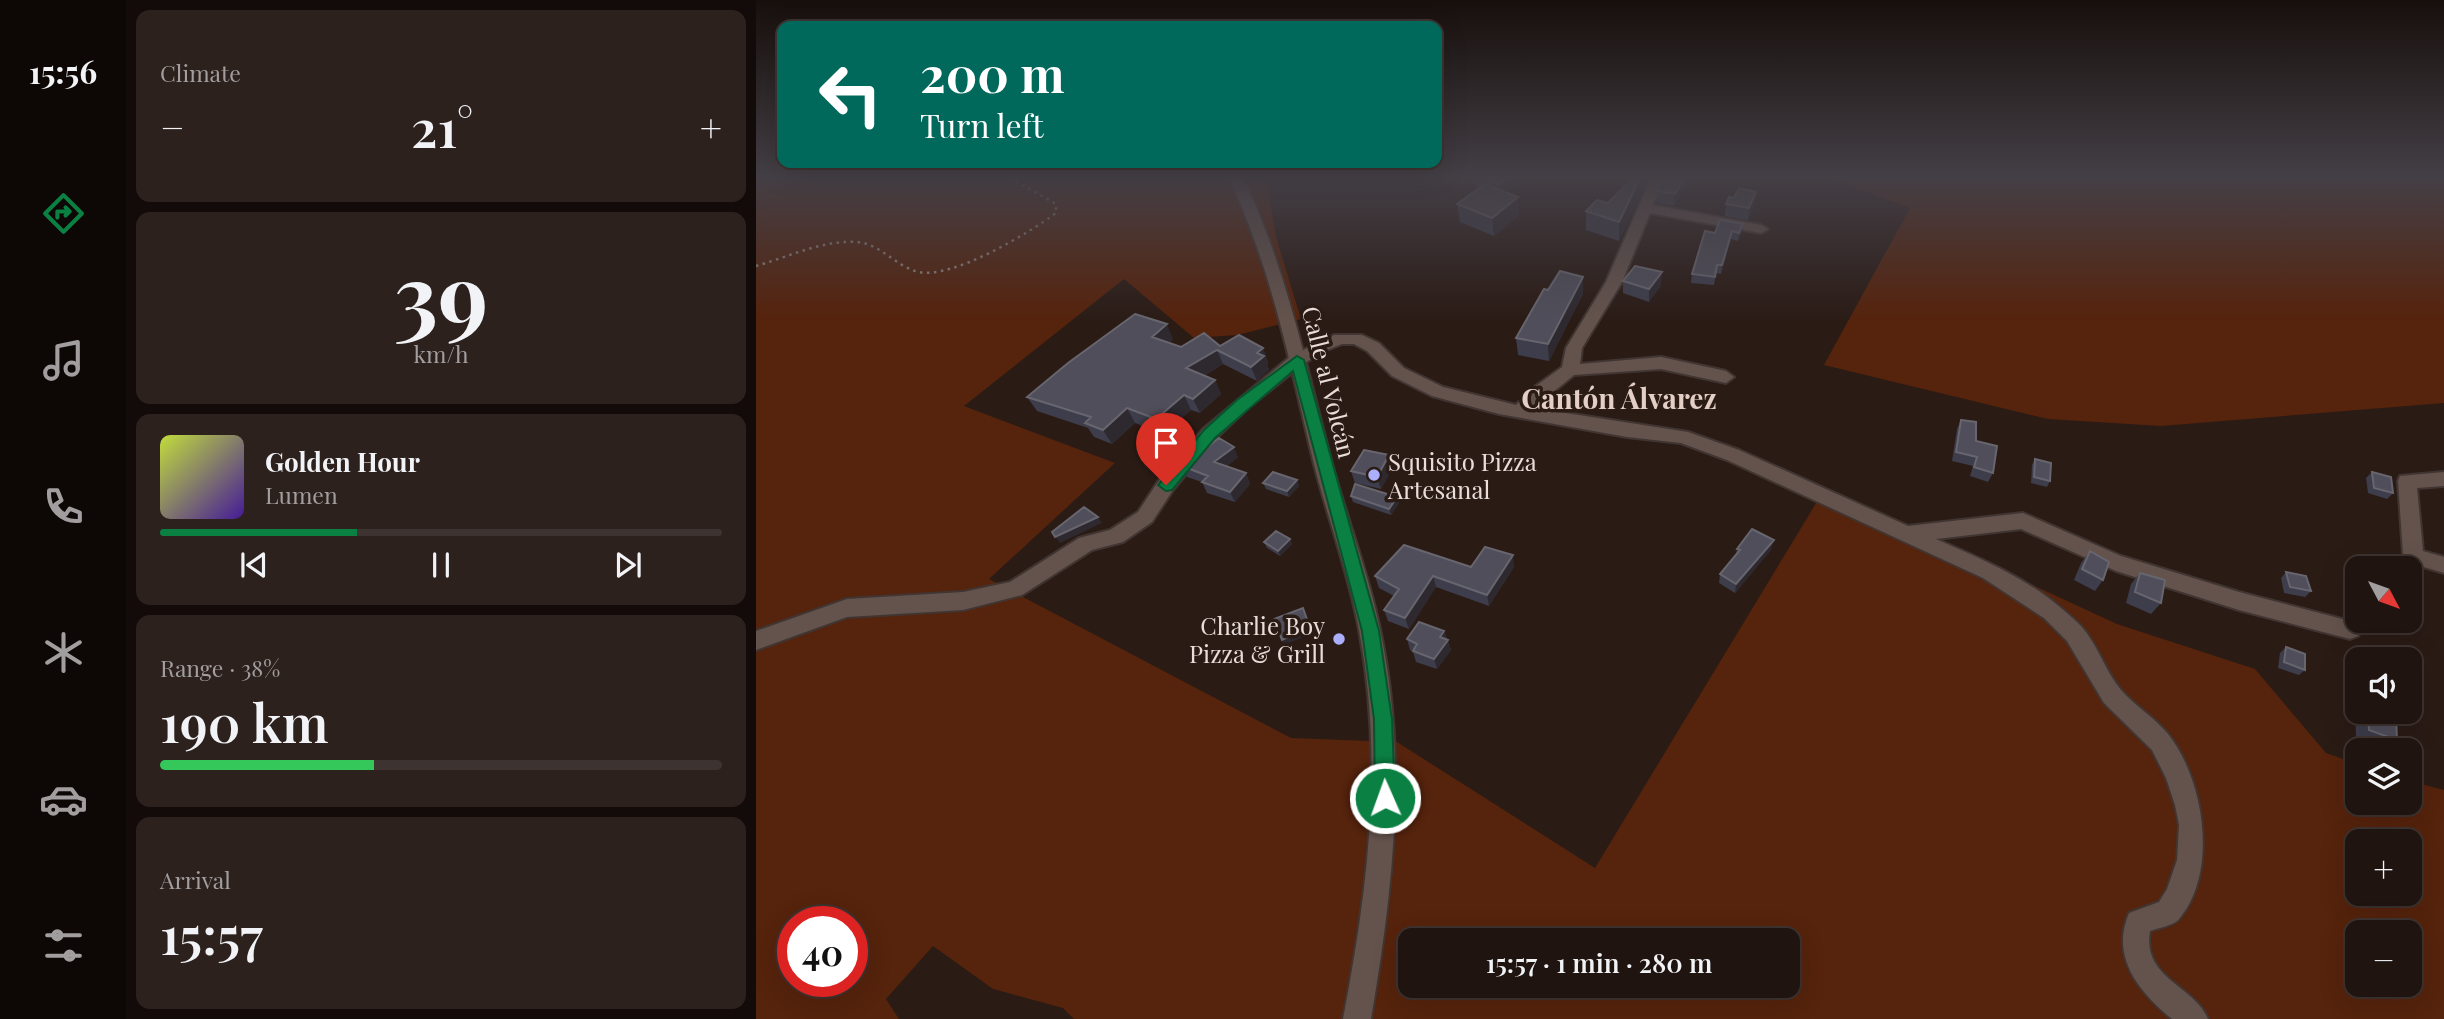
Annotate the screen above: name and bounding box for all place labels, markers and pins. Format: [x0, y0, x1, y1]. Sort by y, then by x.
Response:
pin [1136, 413, 1196, 485]
place label: Squisito Pizza Artesanal [1387, 445, 1537, 505]
marker: Squisito Pizza Artesanal [1366, 467, 1382, 483]
place label: Charlie Boy Pizza & Grill [1189, 609, 1325, 669]
marker: Charlie Boy Pizza & Grill [1331, 631, 1347, 647]

